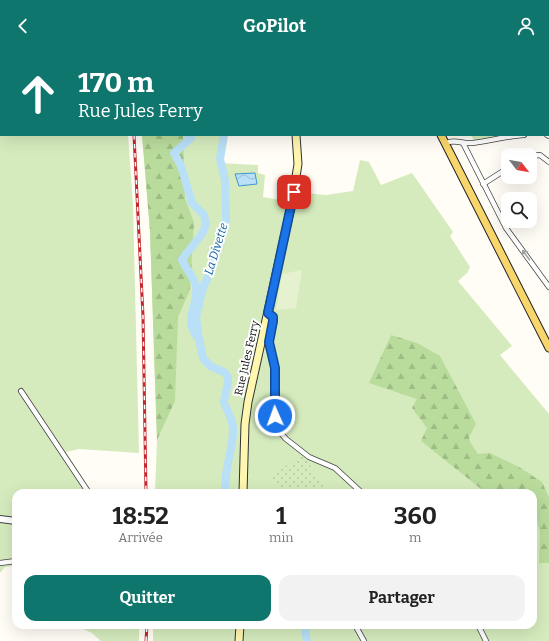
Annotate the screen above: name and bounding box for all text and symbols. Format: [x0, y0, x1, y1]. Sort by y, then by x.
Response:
icon: back [12, 15, 34, 37]
text: GoPilot [243, 15, 306, 37]
icon: person [515, 15, 537, 37]
text: 170 m [78, 66, 154, 99]
icon: ahead [12, 68, 64, 120]
text: Rue Jules Ferry [78, 100, 203, 122]
north arrow [501, 148, 537, 184]
map controls [501, 148, 537, 228]
pin [277, 175, 311, 209]
icon: arrive [283, 181, 305, 203]
button: search [501, 192, 537, 228]
water label: La Divette [201, 221, 231, 277]
one-way arrow [522, 250, 530, 261]
street label: Rue Jules Ferry [232, 319, 262, 397]
position arrow [254, 395, 296, 437]
text: 18:52 [112, 502, 169, 530]
text: 1 [276, 502, 286, 530]
text: 360 [394, 502, 437, 530]
text: Arrivée [118, 530, 163, 545]
text: min [269, 530, 294, 545]
text: m [409, 530, 421, 545]
button: Quitter [24, 575, 271, 621]
button: Partager [279, 575, 525, 621]

